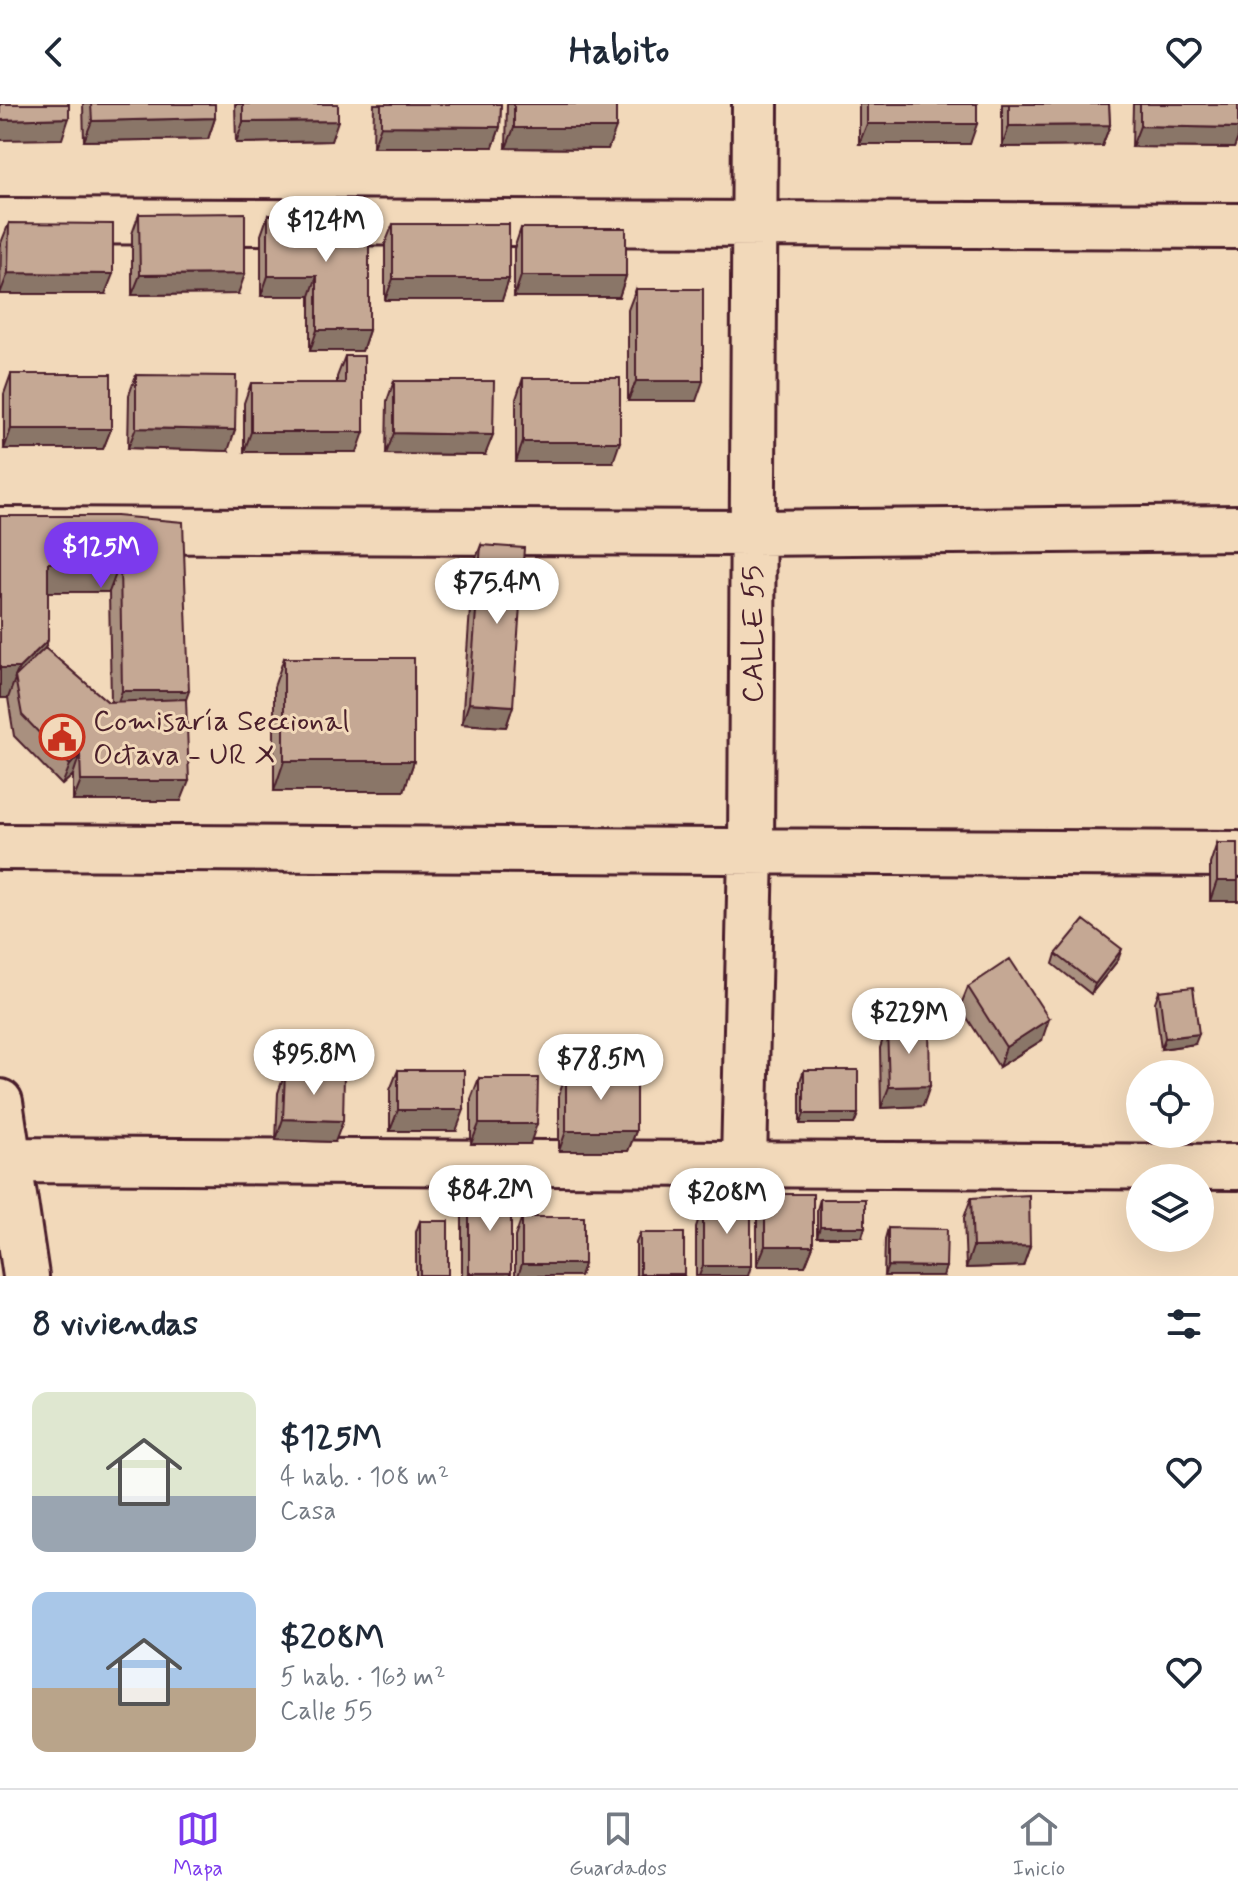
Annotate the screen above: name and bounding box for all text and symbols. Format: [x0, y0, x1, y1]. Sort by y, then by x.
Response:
text: Habito [569, 29, 669, 76]
icon: back [32, 30, 76, 74]
icon: heart [1162, 30, 1206, 74]
pin: $124M [270, 196, 382, 264]
text: $124M [287, 205, 365, 239]
pin: $125M [45, 522, 157, 590]
text: $125M [62, 531, 140, 565]
pin: $75.4M [432, 558, 562, 626]
street label: CALLE 55 [734, 565, 773, 703]
text: $75.4M [453, 567, 541, 601]
place label: Comisaría Seccional Octava - UR X [93, 702, 350, 775]
public building icon: Comisaría Seccional Octava - UR X [38, 713, 86, 761]
pin: $229M [853, 988, 965, 1056]
text: $229M [870, 997, 948, 1031]
pin: $95.8M [249, 1029, 379, 1097]
pin: $78.5M [536, 1034, 666, 1102]
text: $95.8M [272, 1038, 356, 1072]
text: $78.5M [556, 1043, 646, 1077]
map controls [1126, 1060, 1214, 1252]
button: locate [1126, 1060, 1214, 1148]
button: layers [1126, 1164, 1214, 1252]
pin: $84.2M [425, 1165, 555, 1233]
pin: $208M [671, 1168, 783, 1236]
text: $84.2M [447, 1174, 533, 1208]
text: $208M [687, 1177, 767, 1211]
text: 8 viviendas [32, 1302, 198, 1347]
icon: filters [1162, 1302, 1206, 1346]
text: $125M [280, 1416, 382, 1461]
icon: home [96, 1424, 192, 1520]
icon: heart [1162, 1450, 1206, 1494]
text: 4 hab. · 108 m² [280, 1461, 449, 1495]
text: Casa [280, 1495, 336, 1529]
text: $208M [280, 1616, 384, 1661]
icon: home [96, 1624, 192, 1720]
icon: heart [1162, 1650, 1206, 1694]
text: 5 hab. · 163 m² [280, 1661, 446, 1695]
text: Calle 55 [280, 1695, 372, 1729]
tab: Mapa [173, 1807, 223, 1883]
tab: Guardados [569, 1807, 667, 1883]
tab: Inicio [1013, 1807, 1065, 1883]

